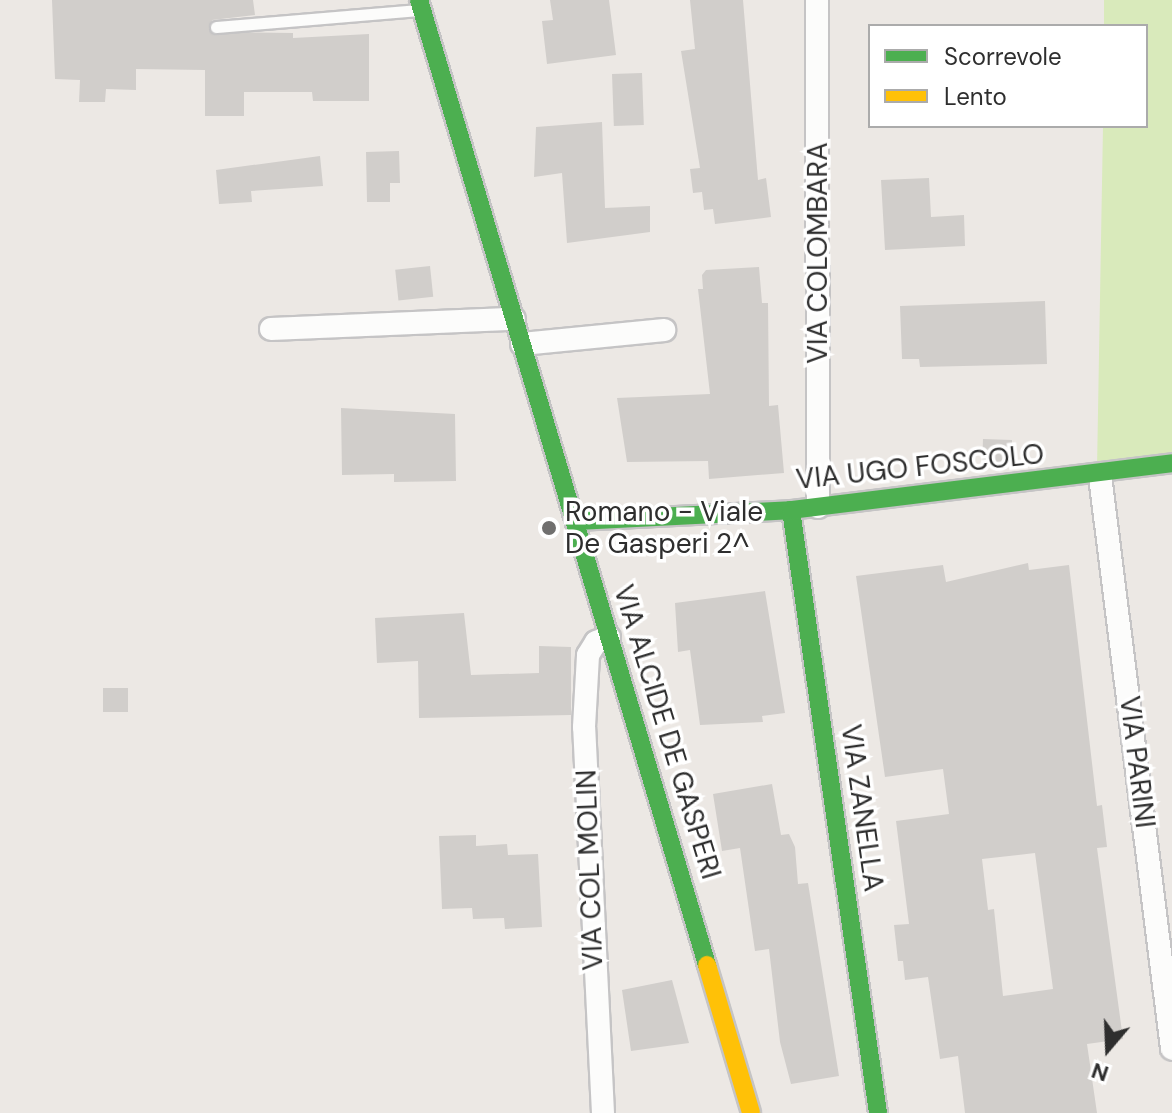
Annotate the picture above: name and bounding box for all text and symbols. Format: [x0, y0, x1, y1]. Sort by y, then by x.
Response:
legend [868, 24, 1148, 128]
text: Scorrevole [944, 41, 1062, 72]
text: Lento [944, 81, 1007, 112]
street label: VIA COLOMBARA [801, 142, 835, 364]
street label: VIA UGO FOSCOLO [794, 437, 1046, 497]
place label: Romano - Viale De Gasperi 2^ [565, 495, 763, 561]
marker: Romano - Viale De Gasperi 2^ [540, 519, 558, 537]
street label: VIA ALCIDE DE GASPERI [606, 581, 728, 883]
street label: VIA PARINI [1112, 694, 1162, 830]
street label: VIA ZANELLA [834, 722, 890, 894]
street label: VIA COL MOLIN [570, 769, 610, 971]
north arrow [1068, 1009, 1148, 1089]
text: N [1088, 1056, 1112, 1088]

